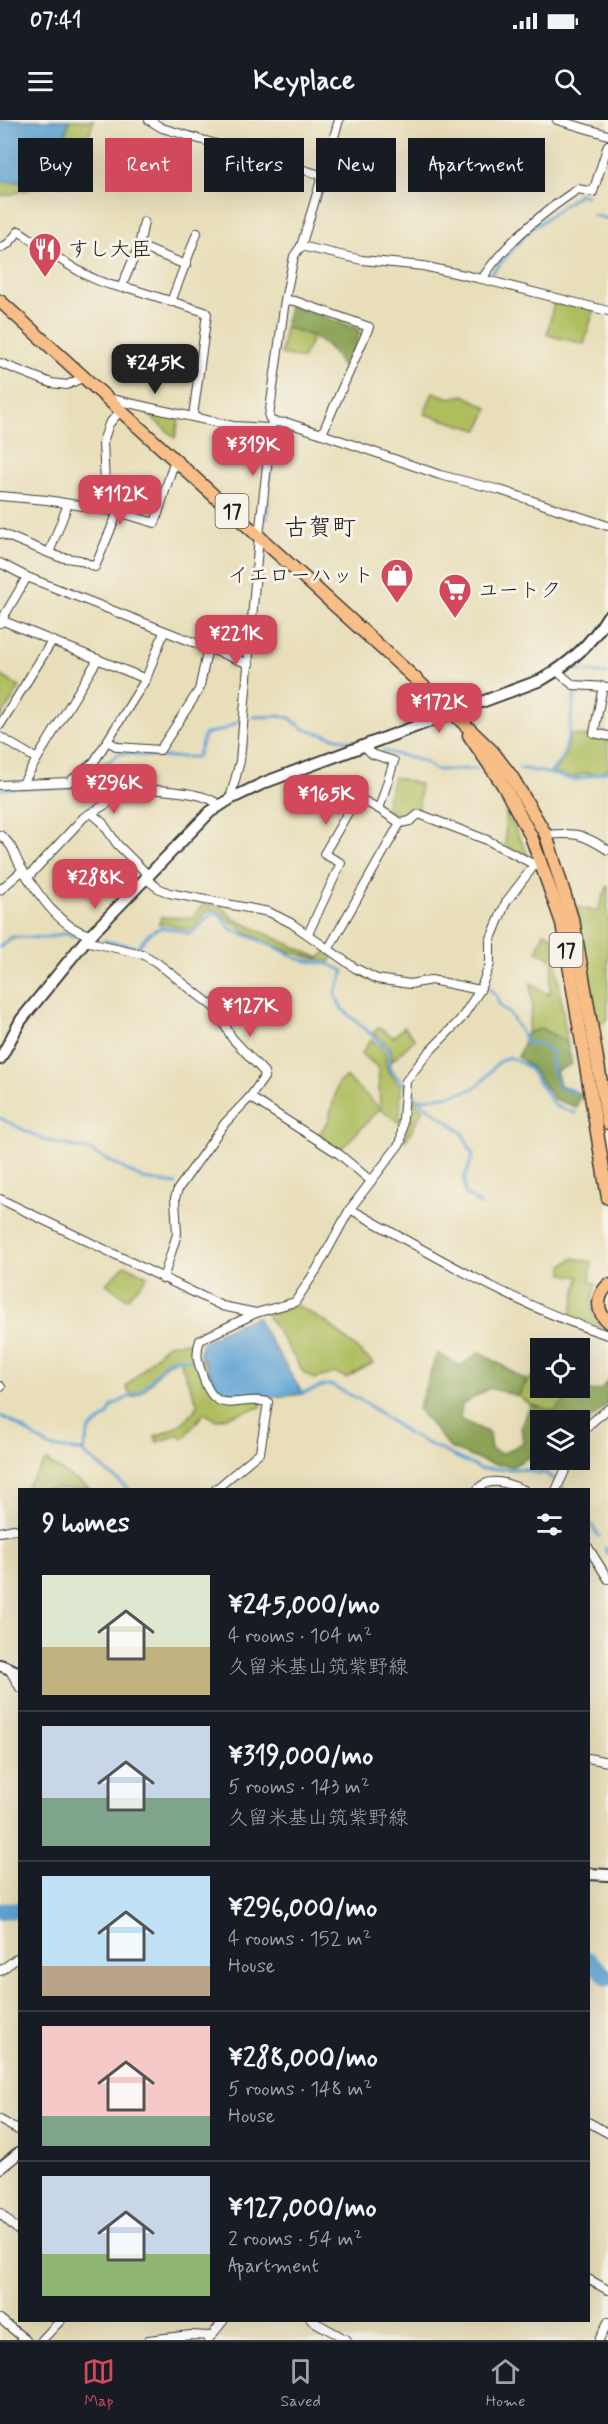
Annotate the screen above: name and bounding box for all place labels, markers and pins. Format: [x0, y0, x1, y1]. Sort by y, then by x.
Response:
restaurant icon: すし大臣 [27, 231, 63, 278]
place label: すし大臣 [68, 236, 152, 264]
pin: ¥245K [113, 344, 197, 395]
pin: ¥319K [211, 426, 295, 477]
pin: ¥112K [78, 475, 162, 526]
shop icon: イエローハット [379, 557, 415, 604]
place label: イエローハット [227, 562, 374, 590]
supermarket icon: ユートク [437, 572, 473, 619]
place label: ユートク [478, 577, 561, 605]
pin: ¥221K [194, 615, 278, 666]
pin: ¥172K [397, 683, 481, 734]
pin: ¥296K [72, 764, 156, 815]
pin: ¥165K [284, 775, 368, 826]
pin: ¥288K [53, 859, 137, 910]
pin: ¥127K [208, 987, 292, 1038]

